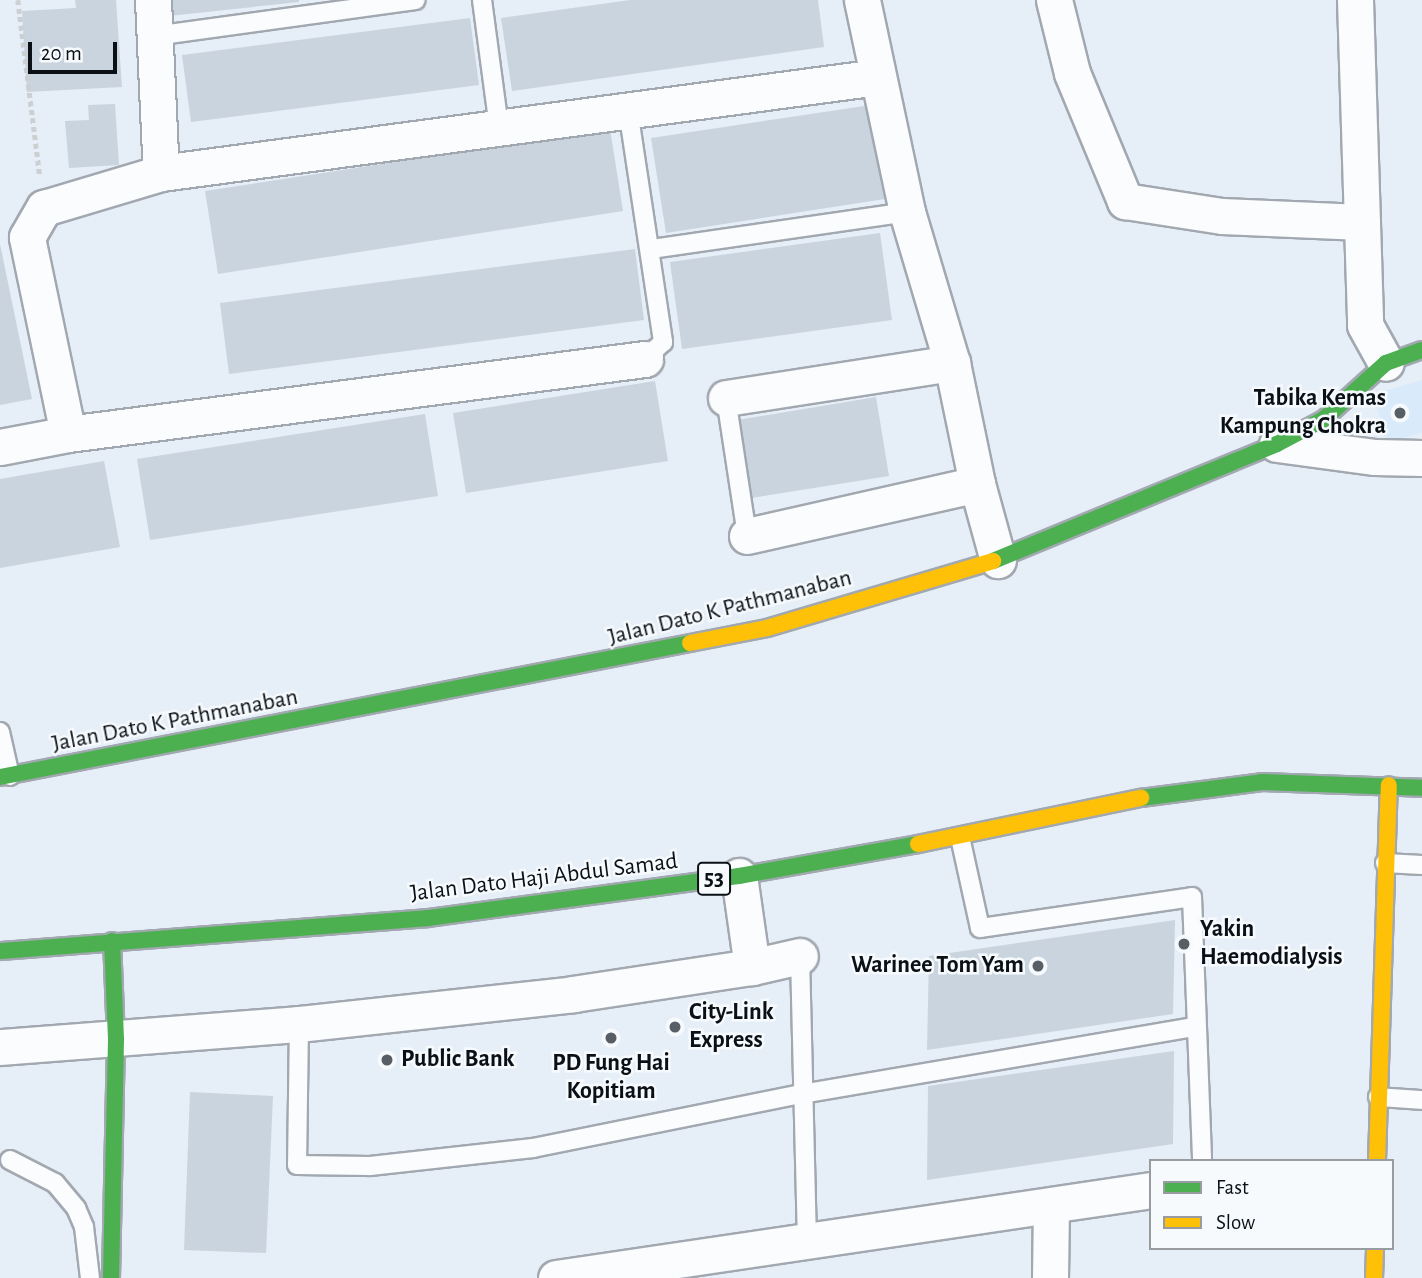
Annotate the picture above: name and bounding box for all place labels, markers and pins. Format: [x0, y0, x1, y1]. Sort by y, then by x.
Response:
place label: Tabika Kemas Kampung Chokra [1220, 385, 1386, 441]
marker: Tabika Kemas Kampung Chokra [1392, 405, 1408, 421]
place label: Yakin Haemodialysis [1200, 916, 1343, 972]
marker: Yakin Haemodialysis [1174, 934, 1194, 954]
place label: Warinee Tom Yam [851, 952, 1024, 980]
marker: Warinee Tom Yam [1030, 958, 1046, 974]
place label: City-Link Express [689, 999, 774, 1055]
marker: City-Link Express [667, 1019, 683, 1035]
marker: PD Fung Hai Kopitiam [603, 1030, 619, 1046]
place label: Public Bank [401, 1046, 514, 1074]
place label: PD Fung Hai Kopitiam [552, 1050, 670, 1106]
marker: Public Bank [379, 1052, 395, 1068]

